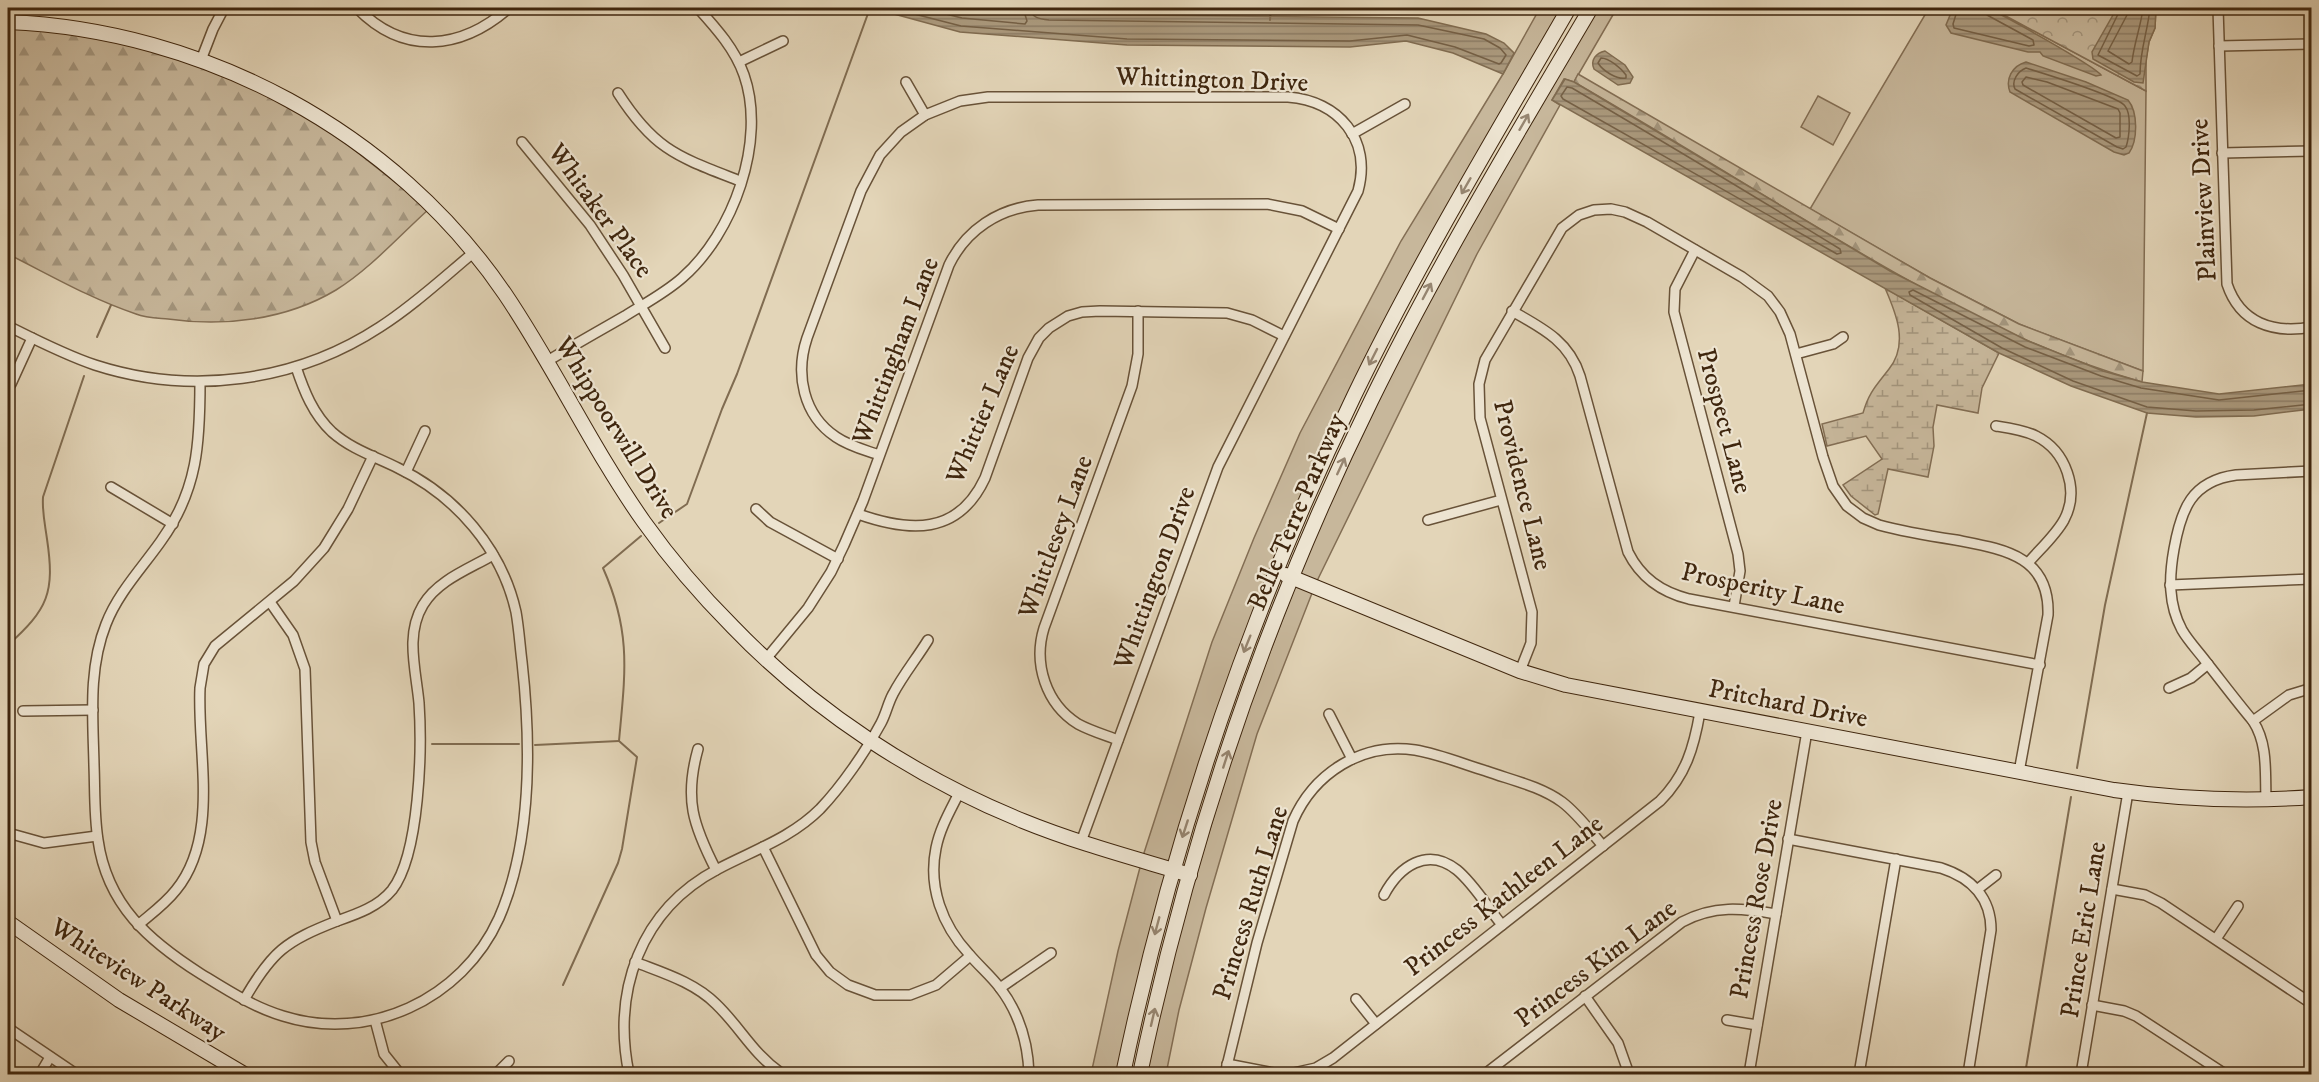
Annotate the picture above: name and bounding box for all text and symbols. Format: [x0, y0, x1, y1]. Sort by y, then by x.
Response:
street label: Whittington Drive [1114, 60, 1309, 100]
one-way arrow [1519, 114, 1531, 131]
street label: Plainview Drive [2183, 118, 2225, 282]
street label: Whitaker Place [539, 136, 660, 285]
one-way arrow [1460, 177, 1472, 194]
street label: Whittingham Lane [845, 253, 947, 450]
one-way arrow [1422, 283, 1433, 301]
street label: Whippoorwill Drive [546, 330, 685, 525]
street label: Whittier Lane [938, 339, 1027, 490]
street label: Prospect Lane [1689, 345, 1759, 497]
one-way arrow [1367, 348, 1379, 366]
street label: Providence Lane [1485, 396, 1559, 574]
street label: Belle Terre Parkway [1241, 408, 1354, 616]
street label: Whittlesey Lane [1011, 451, 1101, 624]
one-way arrow [1336, 457, 1347, 475]
street label: Whittington Drive [1106, 482, 1203, 675]
street label: Prosperity Lane [1678, 556, 1848, 622]
one-way arrow [1241, 635, 1252, 653]
street label: Pritchard Drive [1706, 672, 1870, 736]
one-way arrow [1221, 750, 1232, 769]
street label: Princess Rose Drive [1723, 796, 1791, 1002]
street label: Princess Ruth Lane [1206, 802, 1296, 1004]
street label: Princess Kathleen Lane [1398, 808, 1610, 984]
one-way arrow [1179, 819, 1190, 838]
street label: Prince Eric Lane [2054, 839, 2114, 1021]
street label: Princess Kim Lane [1509, 892, 1683, 1036]
street label: Whiteview Parkway [43, 910, 233, 1050]
one-way arrow [1151, 916, 1163, 935]
one-way arrow [1147, 1008, 1159, 1027]

